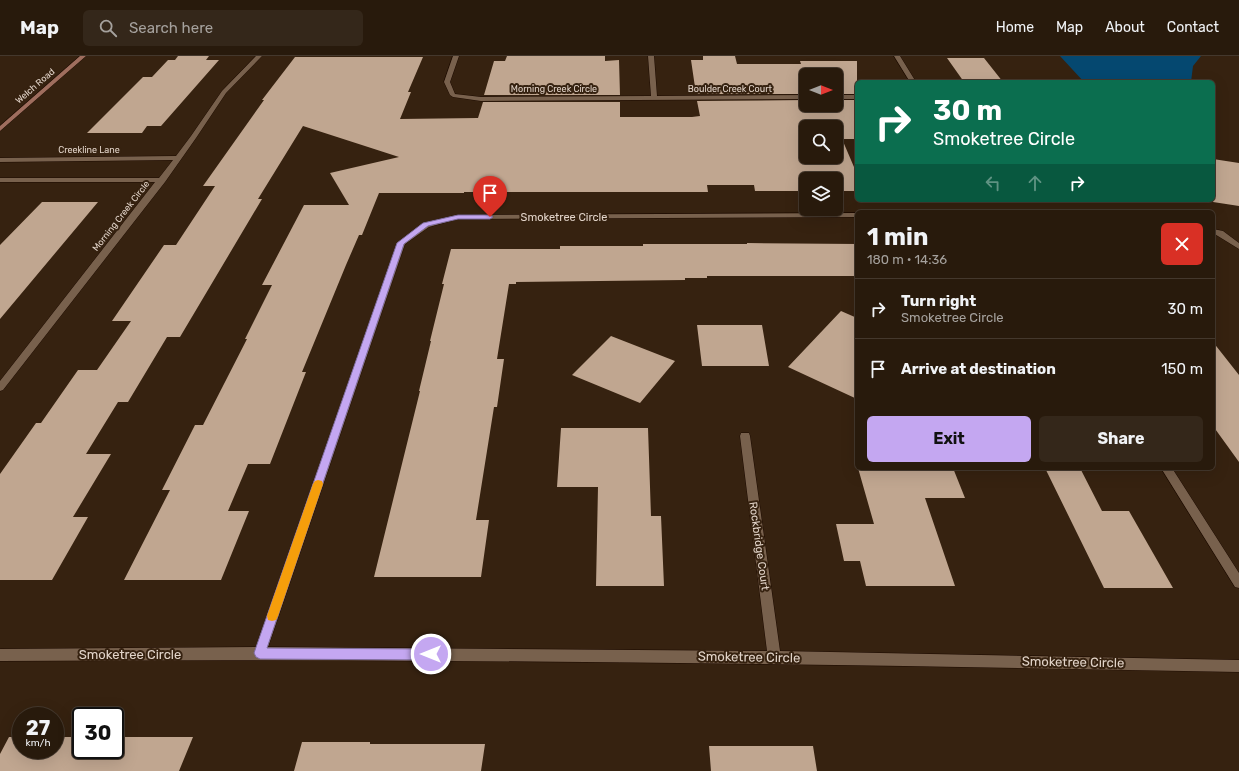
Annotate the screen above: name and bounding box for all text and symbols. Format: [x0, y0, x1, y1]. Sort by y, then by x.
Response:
search box [83, 10, 363, 46]
text: Map [20, 16, 59, 39]
icon: search [97, 17, 119, 39]
text: Search here [129, 19, 213, 37]
text: Home [996, 19, 1034, 36]
text: Map [1056, 19, 1083, 36]
text: About [1105, 19, 1145, 36]
text: Contact [1167, 19, 1219, 36]
street label: Welch Road [14, 66, 56, 106]
north arrow [799, 68, 843, 112]
map controls [799, 68, 843, 216]
street label: Morning Creek Circle [511, 84, 597, 94]
street label: Boulder Creek Court [688, 84, 773, 94]
text: 30 m [933, 94, 1002, 127]
icon: right [867, 96, 919, 148]
button: search [799, 120, 843, 164]
text: Smoketree Circle [933, 128, 1075, 150]
street label: Creekline Lane [58, 145, 120, 155]
button: layers [799, 172, 843, 216]
icon: left [982, 172, 1004, 194]
icon: ahead [1024, 172, 1046, 194]
icon: right [1066, 172, 1088, 194]
pin [473, 176, 507, 217]
street label: Morning Creek Circle [91, 179, 151, 253]
icon: arrive [479, 182, 501, 204]
street label: Smoketree Circle [521, 211, 607, 224]
text: 1 min [867, 223, 928, 251]
button: close [1161, 223, 1203, 265]
text: 180 m · 14:36 [867, 252, 947, 267]
text: Turn right [901, 292, 976, 310]
icon: right [867, 298, 889, 320]
text: 30 m [1167, 300, 1203, 318]
text: Smoketree Circle [901, 310, 1004, 325]
icon: arrive [867, 358, 889, 380]
text: Arrive at destination [901, 360, 1056, 378]
text: 150 m [1161, 360, 1203, 378]
button: Exit [867, 416, 1031, 462]
button: Share [1039, 416, 1203, 462]
street label: Rockbridge Court [746, 501, 772, 592]
position arrow [410, 633, 452, 675]
street label: Smoketree Circle [79, 647, 181, 662]
street label: Smoketree Circle [698, 649, 800, 665]
street label: Smoketree Circle [1022, 654, 1124, 670]
speed limit sign: 30 [72, 707, 124, 759]
text: 27 [26, 716, 50, 740]
text: km/h [26, 737, 50, 749]

